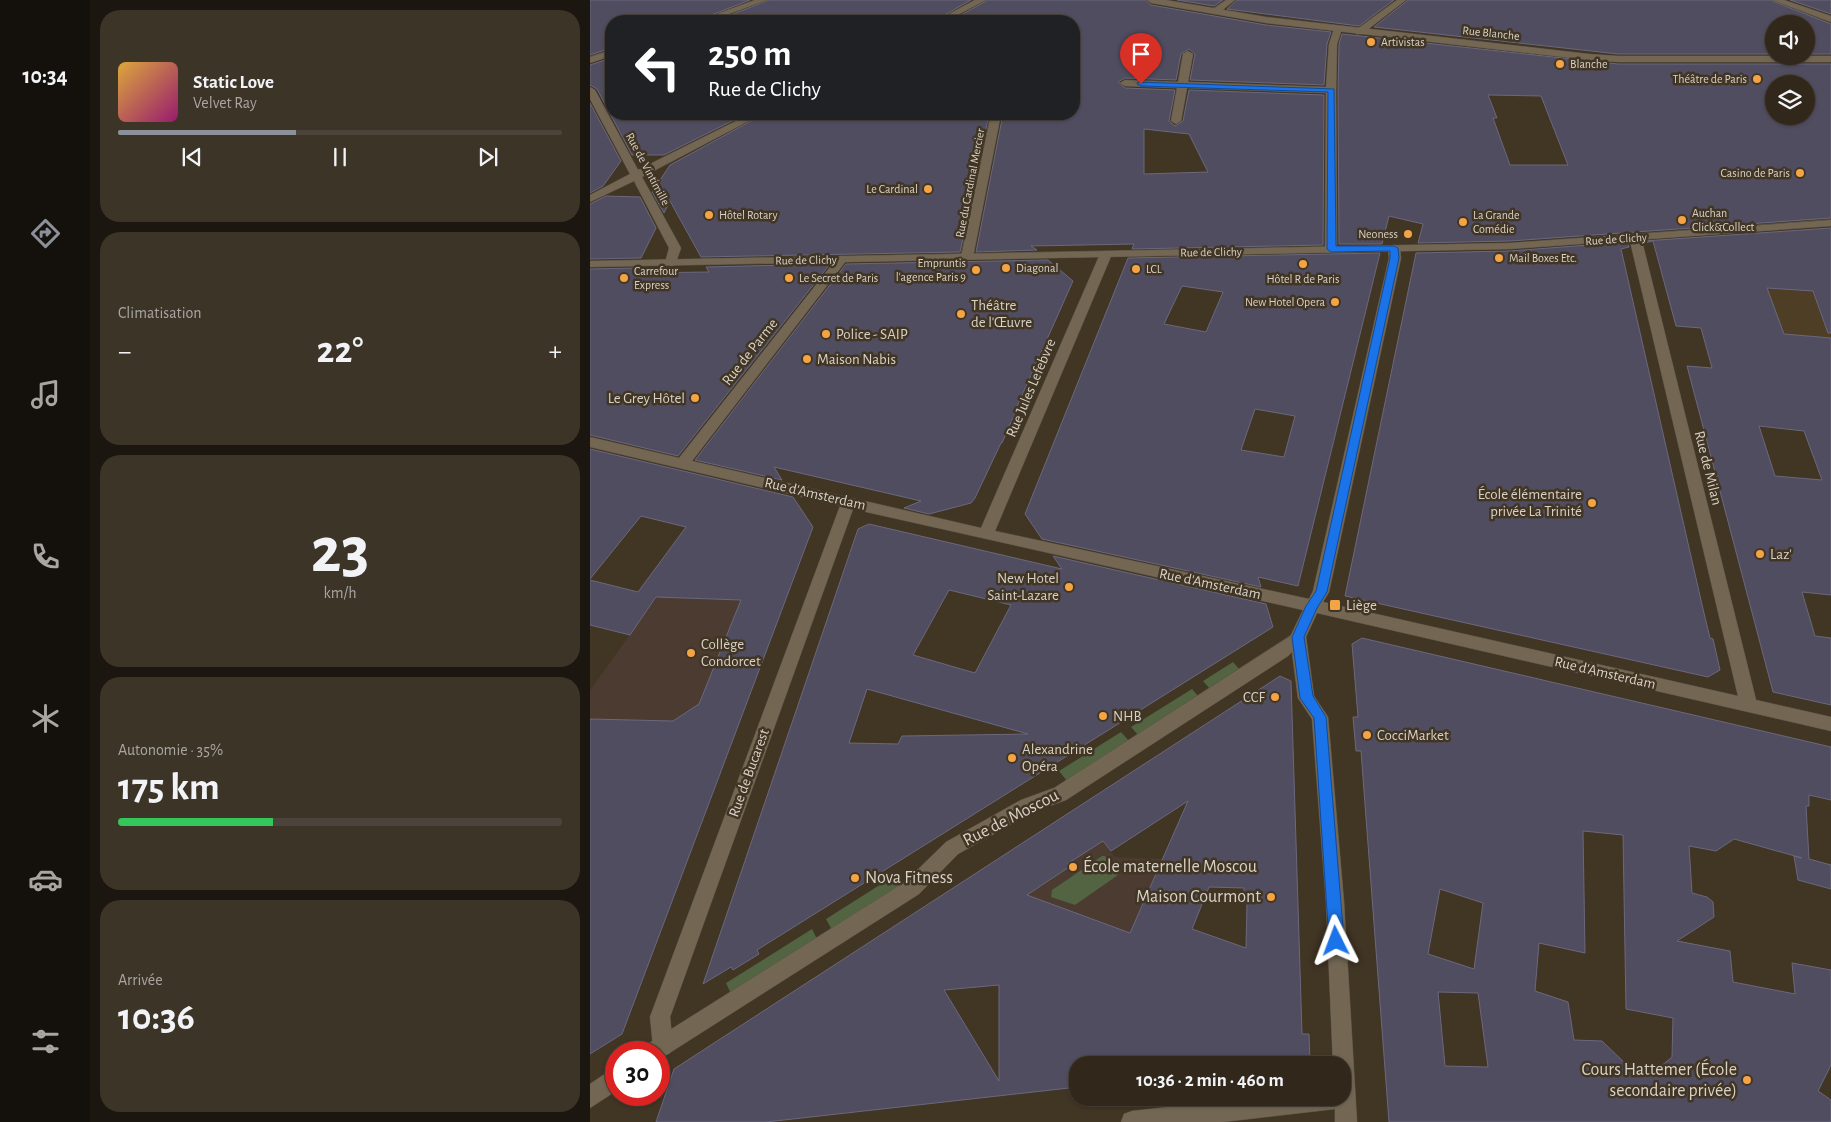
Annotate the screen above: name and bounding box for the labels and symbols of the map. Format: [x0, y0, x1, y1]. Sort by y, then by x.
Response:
street label: Rue Blanche [1462, 24, 1520, 42]
pin [1120, 33, 1162, 84]
marker: Artivistas [1365, 36, 1377, 48]
place label: Artivistas [1381, 36, 1425, 48]
marker: Blanche [1554, 58, 1566, 70]
place label: Blanche [1570, 58, 1607, 70]
place label: Théâtre de Paris [1672, 73, 1747, 85]
marker: Théâtre de Paris [1751, 73, 1763, 85]
street label: Rue du Cardinal Mercier [953, 127, 987, 239]
street label: Rue de Vintimille [624, 131, 672, 207]
place label: Casino de Paris [1721, 167, 1790, 179]
marker: Casino de Paris [1794, 167, 1806, 179]
place label: Le Cardinal [866, 183, 918, 195]
marker: Le Cardinal [922, 183, 934, 195]
place label: Auchan Click&Collect [1692, 207, 1755, 233]
marker: Hôtel Rotary [703, 209, 715, 221]
place label: Hôtel Rotary [719, 209, 778, 222]
place label: La Grande Comédie [1473, 209, 1520, 235]
marker: Auchan Click&Collect [1676, 214, 1688, 226]
marker: La Grande Comédie [1457, 216, 1469, 228]
place label: Neoness [1358, 228, 1398, 240]
marker: Neoness [1402, 228, 1414, 240]
street label: Rue de Clichy [1585, 231, 1647, 248]
street label: Rue de Clichy [1180, 245, 1242, 260]
marker: Mail Boxes Etc. [1493, 252, 1505, 264]
place label: Mail Boxes Etc. [1509, 252, 1577, 264]
street label: Rue de Clichy [775, 253, 837, 268]
place label: Empruntis l'agence Paris 9 [896, 257, 966, 283]
marker: Hôtel R de Paris [1297, 258, 1309, 270]
marker: Diagonal [1000, 262, 1012, 274]
place label: Diagonal [1016, 262, 1059, 274]
marker: LCL [1130, 263, 1142, 275]
place label: LCL [1146, 263, 1162, 275]
marker: Empruntis l'agence Paris 9 [970, 264, 982, 276]
place label: Carrefour Express [634, 265, 678, 291]
marker: Carrefour Express [618, 272, 630, 284]
marker: Le Secret de Paris [783, 272, 795, 284]
place label: Le Secret de Paris [799, 272, 878, 284]
place label: Hôtel R de Paris [1267, 273, 1339, 285]
place label: New Hotel Opera [1245, 296, 1325, 308]
marker: New Hotel Opera [1329, 296, 1341, 308]
place label: Théâtre de l'Œuvre [971, 298, 1032, 330]
marker: Théâtre de l'Œuvre [955, 308, 967, 320]
street label: Rue de Parme [719, 316, 781, 388]
place label: Police - SAIP [836, 327, 908, 342]
marker: Police - SAIP [820, 328, 832, 340]
street label: Rue Jules Lefebvre [1003, 336, 1059, 440]
place label: Maison Nabis [817, 352, 896, 367]
marker: Maison Nabis [801, 353, 813, 365]
place label: Le Grey Hôtel [608, 391, 685, 406]
marker: Le Grey Hôtel [689, 392, 701, 404]
street label: Rue de Milan [1692, 429, 1724, 507]
street label: Rue d'Amsterdam [763, 475, 867, 513]
place label: École élémentaire privée La Trinité [1478, 485, 1582, 519]
marker: École élémentaire privée La Trinité [1586, 497, 1598, 509]
place label: Laz' [1770, 547, 1792, 562]
marker: Laz' [1754, 548, 1766, 560]
street label: Rue d'Amsterdam [1158, 566, 1262, 602]
place label: New Hotel Saint-Lazare [987, 571, 1059, 603]
marker: New Hotel Saint-Lazare [1063, 581, 1075, 593]
marker: Liège [1328, 598, 1342, 612]
place label: Liège [1346, 598, 1377, 613]
place label: Collège Condorcet [701, 637, 761, 669]
marker: Collège Condorcet [685, 647, 697, 659]
street label: Rue d'Amsterdam [1553, 654, 1657, 692]
place label: CCF [1243, 690, 1265, 705]
marker: CCF [1269, 691, 1281, 703]
place label: NHB [1113, 709, 1142, 724]
marker: NHB [1097, 710, 1109, 722]
street label: Rue de Bucarest [726, 727, 772, 819]
place label: CocciMarket [1377, 728, 1449, 743]
marker: CocciMarket [1361, 729, 1373, 741]
place label: Alexandrine Opéra [1022, 742, 1093, 774]
marker: Alexandrine Opéra [1006, 752, 1018, 764]
street label: Rue de Moscou [960, 786, 1062, 850]
place label: École maternelle Moscou [1083, 855, 1257, 876]
marker: École maternelle Moscou [1067, 861, 1079, 873]
place label: Nova Fitness [865, 869, 953, 887]
marker: Nova Fitness [849, 872, 861, 884]
place label: Maison Courmont [1136, 888, 1261, 906]
marker: Maison Courmont [1265, 891, 1277, 903]
position arrow [1309, 914, 1361, 966]
speed limit sign: 30 [605, 1041, 670, 1106]
place label: Cours Hattemer (École secondaire privée) [1582, 1058, 1737, 1100]
marker: Cours Hattemer (École secondaire privée) [1741, 1074, 1753, 1086]

